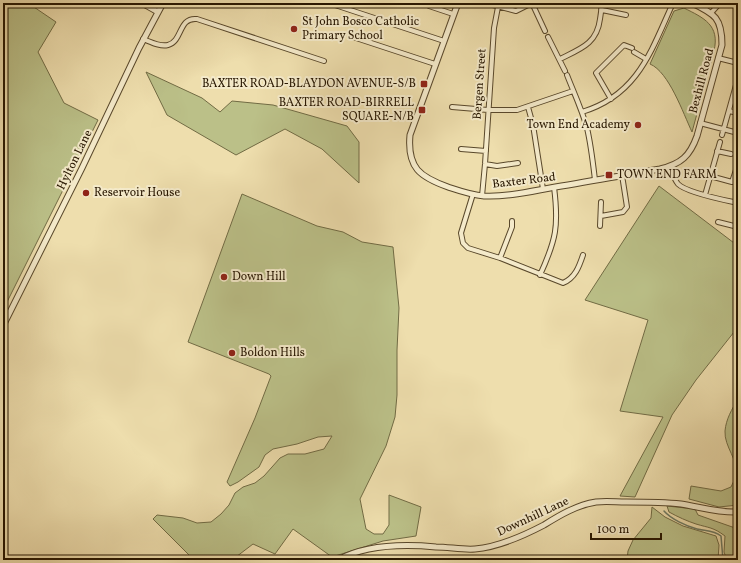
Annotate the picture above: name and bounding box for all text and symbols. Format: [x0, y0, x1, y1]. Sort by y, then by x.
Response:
place label: St John Bosco Catholic Primary School [302, 14, 419, 44]
marker: St John Bosco Catholic Primary School [289, 24, 299, 34]
street label: Bexhill Road [686, 46, 718, 115]
street label: Bergen Street [470, 48, 490, 120]
place label: BAXTER ROAD-BLAYDON AVENUE-S/B [202, 76, 416, 92]
marker: BAXTER ROAD-BLAYDON AVENUE-S/B [419, 79, 429, 89]
place label: BAXTER ROAD-BIRRELL SQUARE-N/B [279, 95, 414, 125]
marker: BAXTER ROAD-BIRRELL SQUARE-N/B [417, 105, 427, 115]
place label: Town End Academy [527, 117, 631, 133]
marker: Town End Academy [633, 120, 643, 130]
street label: Hylton Lane [54, 127, 97, 193]
place label: TOWN END FARM [617, 167, 717, 183]
street label: Baxter Road [491, 169, 557, 193]
marker: TOWN END FARM [604, 170, 614, 180]
place label: Reservoir House [94, 185, 180, 201]
marker: Reservoir House [81, 188, 91, 198]
place label: Down Hill [232, 269, 286, 285]
marker: Down Hill [219, 272, 229, 282]
place label: Boldon Hills [240, 345, 305, 361]
marker: Boldon Hills [227, 348, 237, 358]
street label: Downhill Lane [495, 493, 572, 541]
scale bar [591, 515, 661, 541]
text: 100 m [597, 522, 630, 538]

